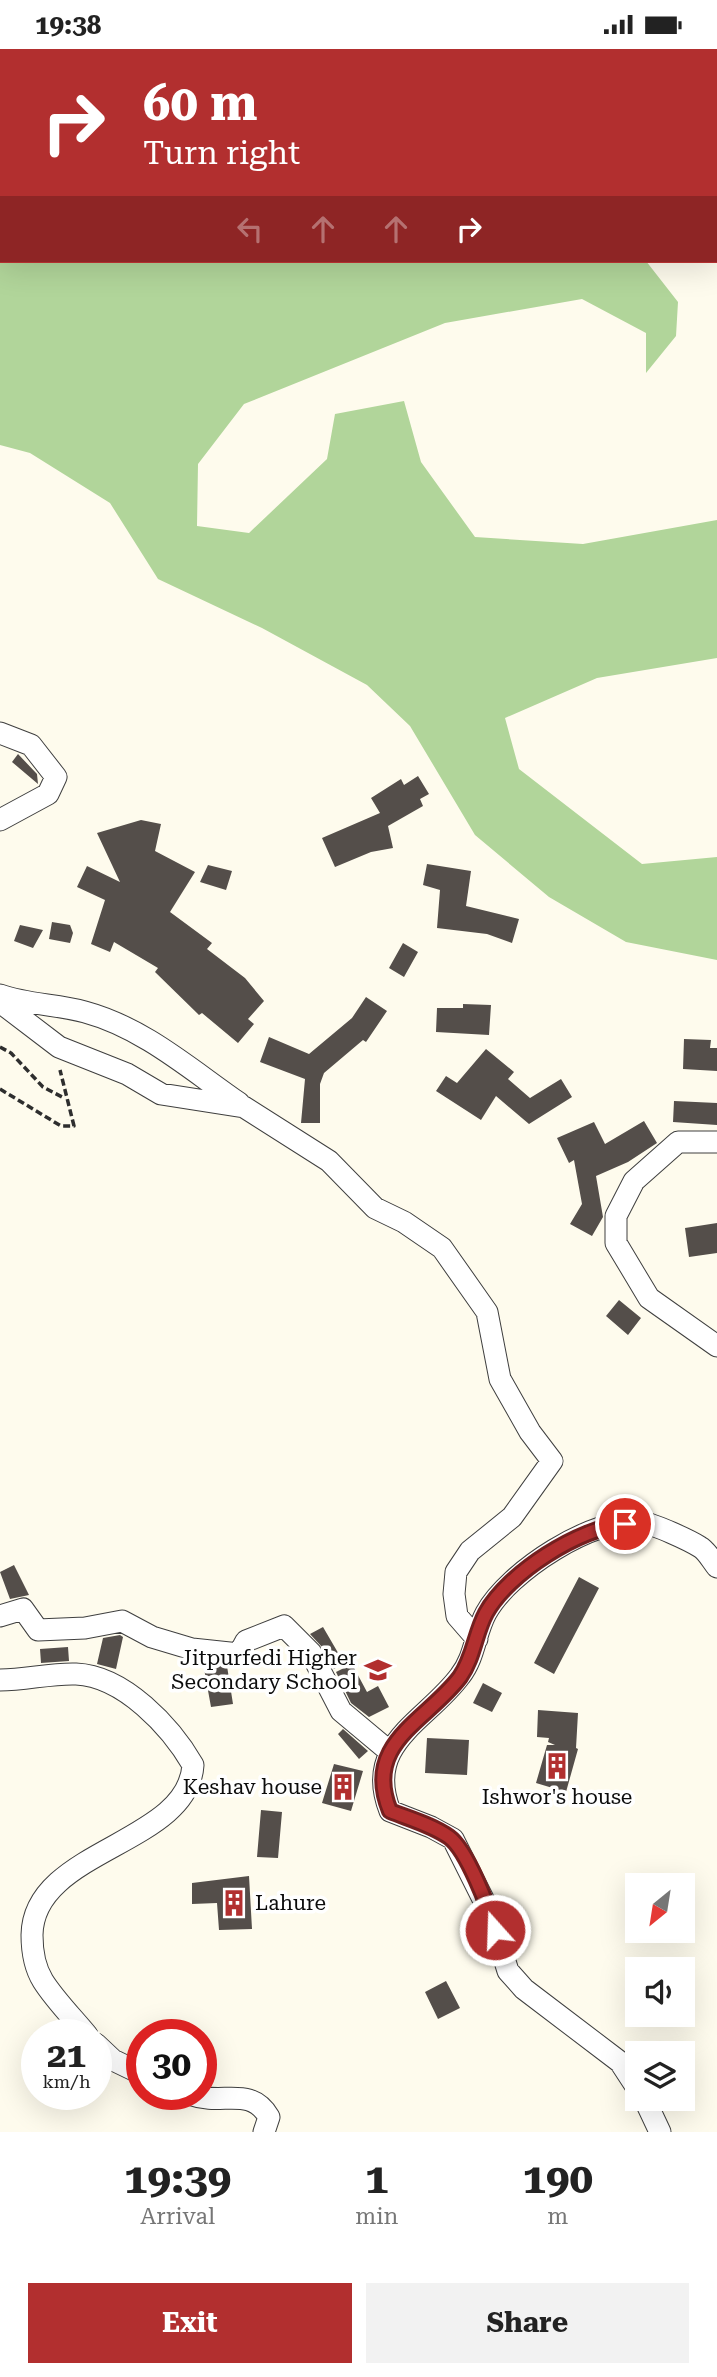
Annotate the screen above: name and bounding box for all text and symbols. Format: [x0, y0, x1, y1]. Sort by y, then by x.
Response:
text: 19:38 [35, 10, 101, 40]
text: 60 m [143, 75, 258, 132]
icon: right [28, 77, 119, 168]
text: Turn right [143, 134, 300, 172]
icon: left [231, 210, 269, 248]
icon: ahead [304, 210, 342, 248]
icon: ahead [377, 210, 415, 248]
icon: right [450, 210, 488, 248]
pin [595, 1494, 655, 1554]
icon: arrive [606, 1505, 644, 1543]
place label: Jitpurfedi Higher Secondary School [171, 1646, 358, 1694]
school or university icon: Jitpurfedi Higher Secondary School [363, 1655, 393, 1685]
building icon: Ishwor's house [542, 1751, 572, 1781]
building icon: Keshav house [328, 1772, 358, 1802]
place label: Keshav house [183, 1775, 322, 1799]
place label: Ishwor's house [482, 1785, 632, 1809]
north arrow [625, 1873, 695, 1943]
map controls [625, 1873, 695, 2111]
building icon: Lahure [219, 1888, 249, 1918]
place label: Lahure [255, 1891, 326, 1915]
position arrow [458, 1893, 532, 1967]
button: sound [625, 1957, 695, 2027]
speed limit sign: 30 [126, 2019, 217, 2110]
text: 21 [47, 2035, 86, 2076]
button: layers [625, 2041, 695, 2111]
text: km/h [42, 2071, 91, 2092]
text: 19:39 [124, 2154, 231, 2203]
text: 1 [365, 2154, 389, 2203]
text: 190 [522, 2154, 593, 2203]
text: Arrival [140, 2203, 215, 2230]
text: min [355, 2203, 398, 2230]
text: m [547, 2203, 568, 2230]
button: Exit [28, 2283, 352, 2363]
button: Share [366, 2283, 689, 2363]

